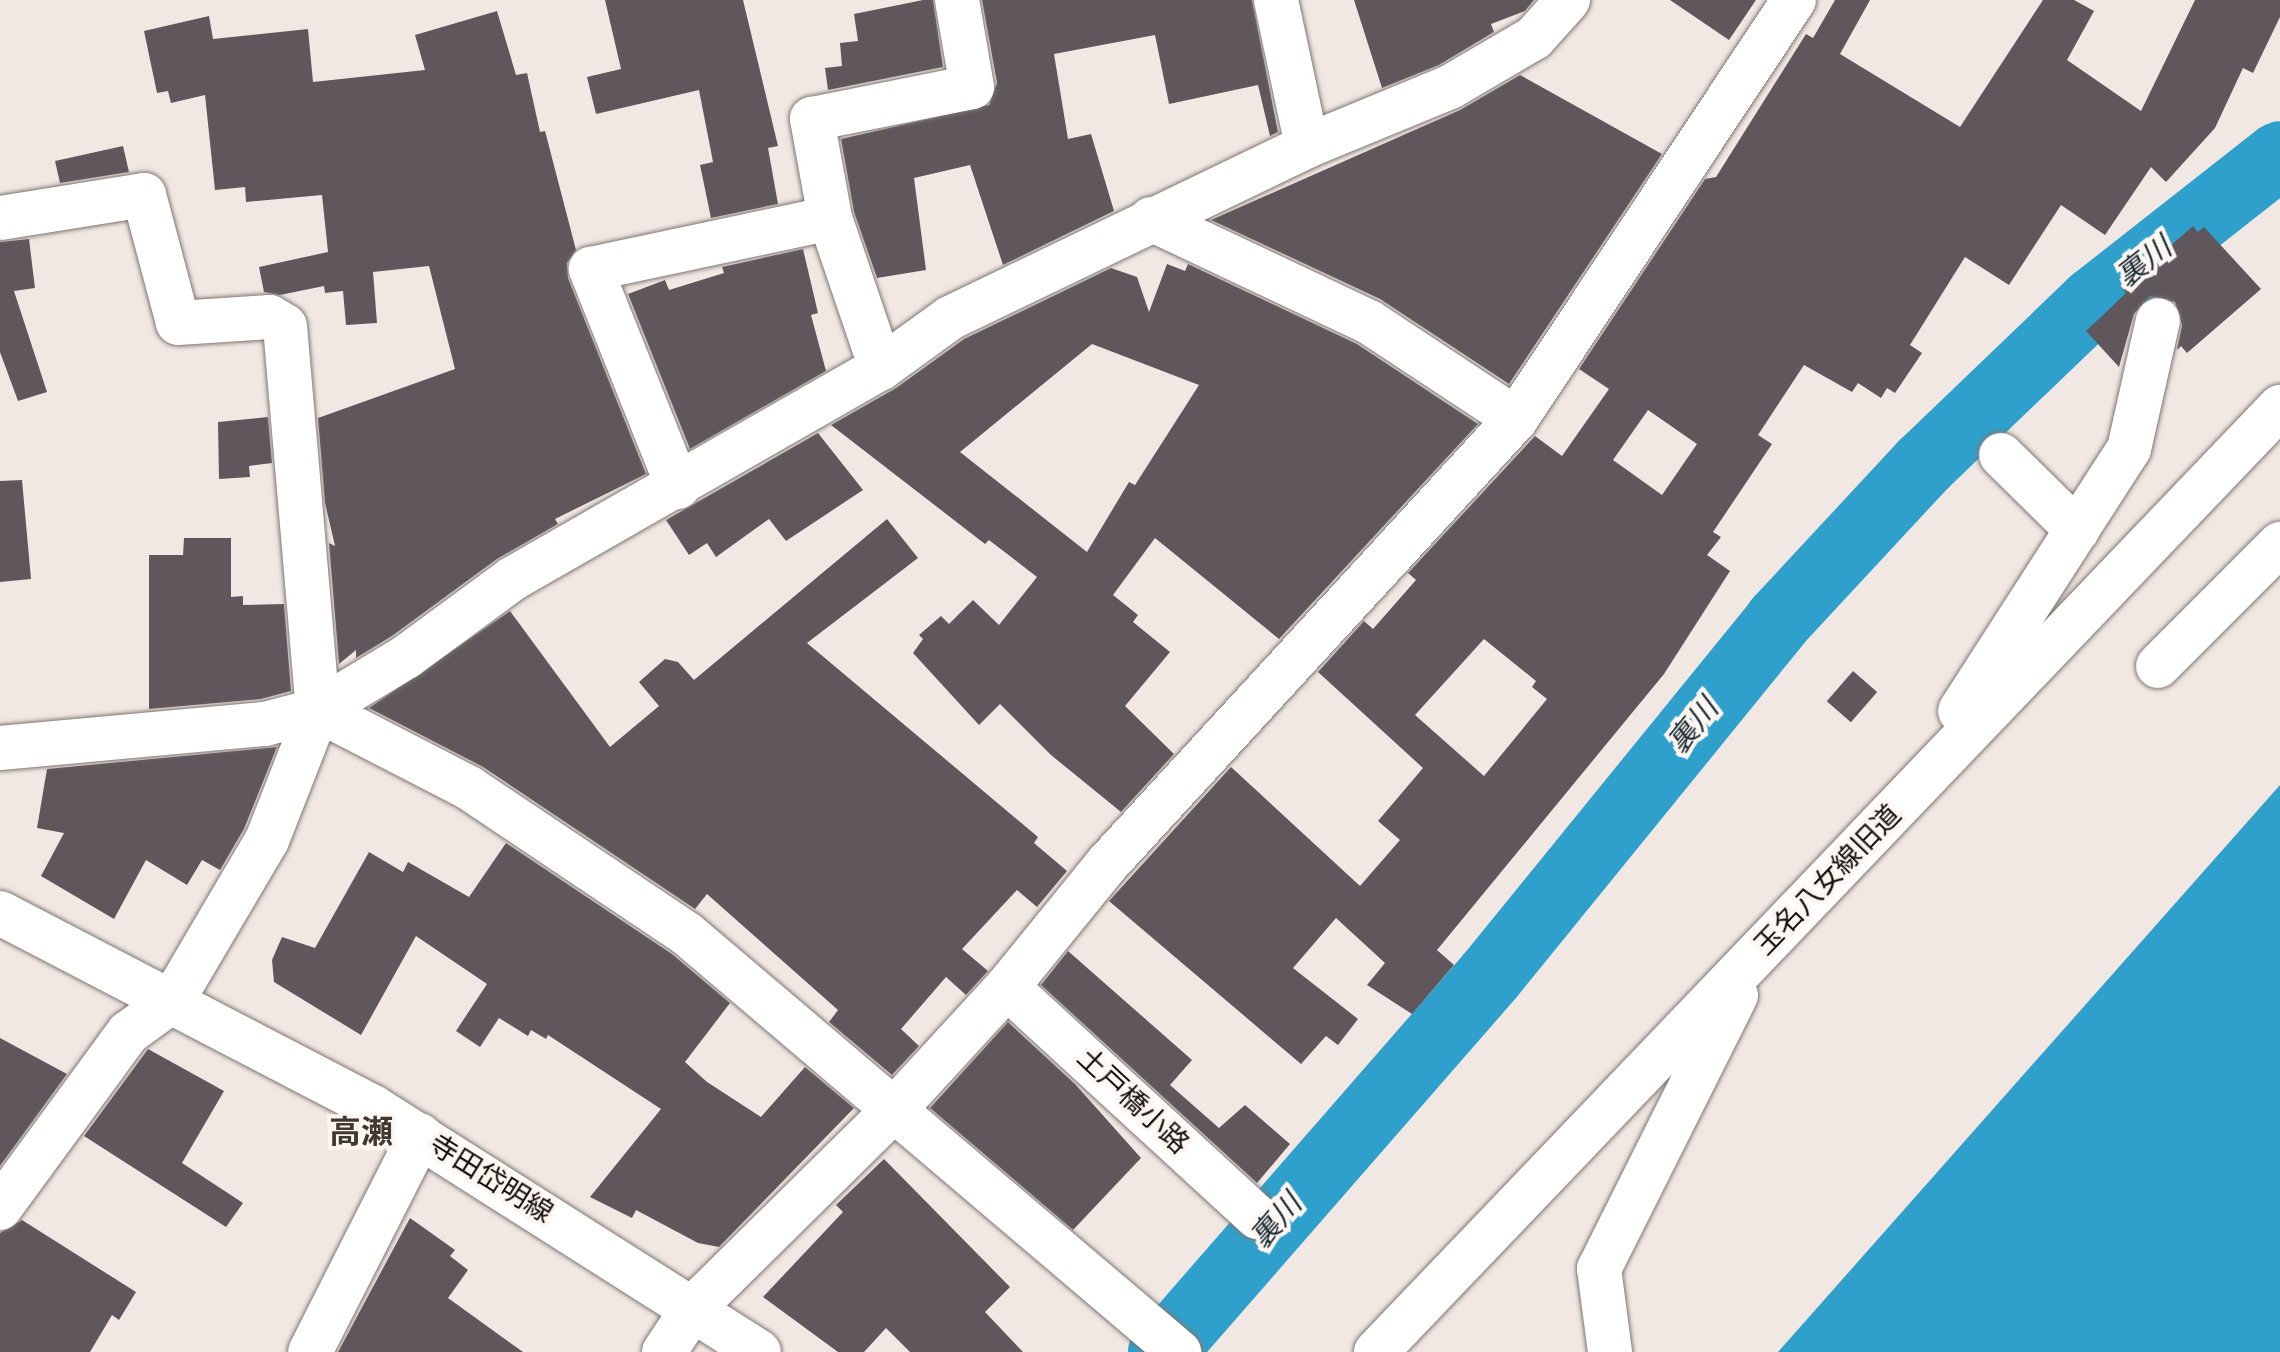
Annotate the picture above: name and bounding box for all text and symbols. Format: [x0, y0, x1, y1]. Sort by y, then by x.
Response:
water label: 裏川 [2109, 229, 2179, 295]
water label: 裏川 [1660, 691, 1726, 761]
street label: 玉名八女線旧道 [1748, 798, 1908, 962]
street label: 土戸橋小路 [1070, 1041, 1196, 1161]
district label: 高瀬 [329, 1113, 393, 1151]
street label: 寺田岱明線 [423, 1128, 559, 1230]
water label: 裏川 [1243, 1187, 1309, 1255]

